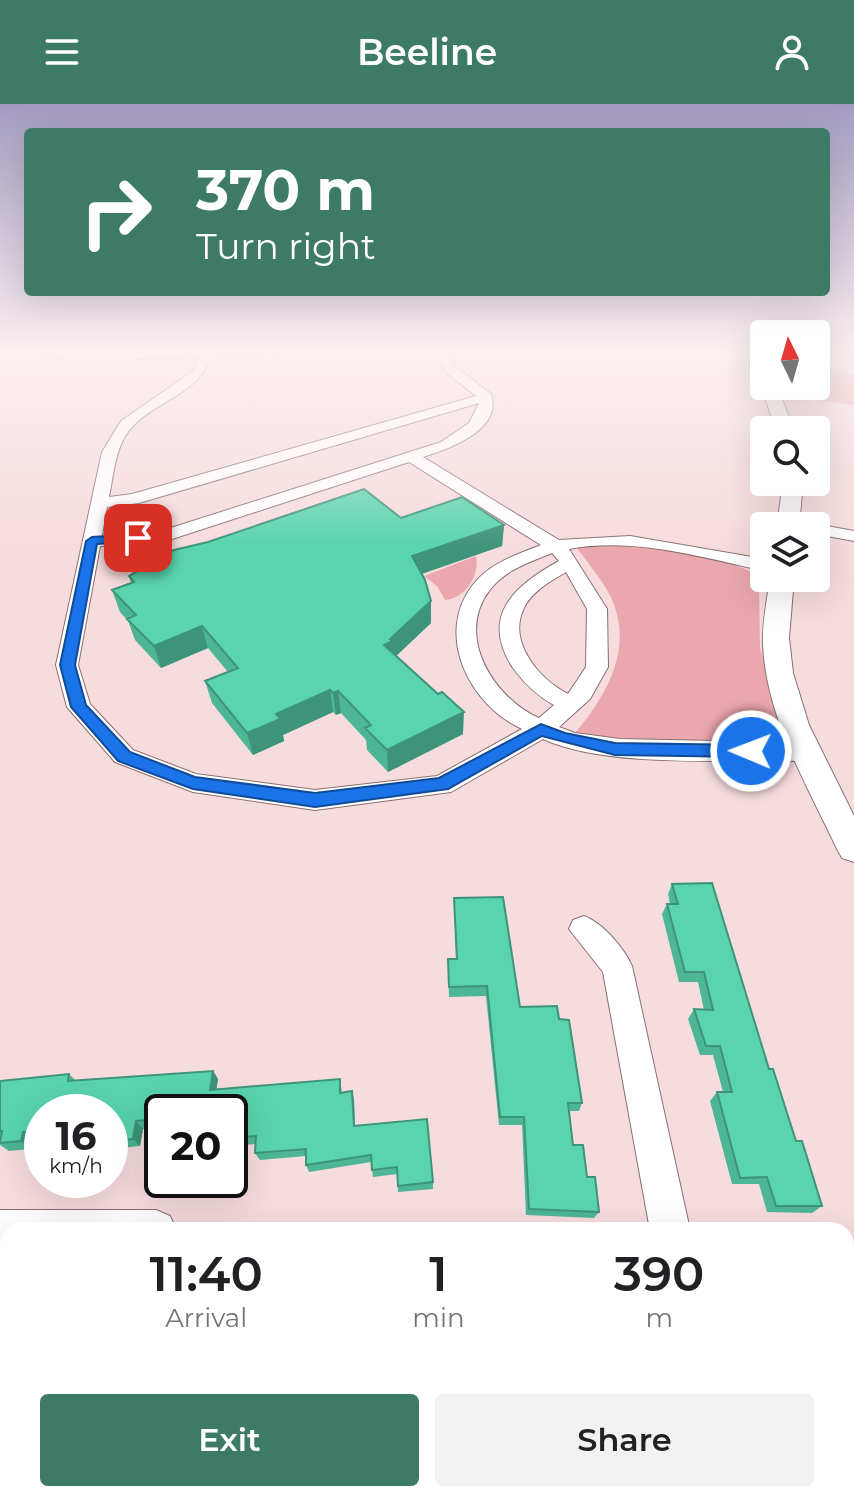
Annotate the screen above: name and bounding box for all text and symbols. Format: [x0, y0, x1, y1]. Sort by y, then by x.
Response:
icon: menu [40, 30, 84, 74]
text: Beeline [357, 30, 497, 74]
icon: person [770, 30, 814, 74]
text: 370 m [196, 156, 375, 224]
icon: right [64, 160, 168, 264]
text: Turn right [196, 224, 376, 268]
north arrow [750, 320, 830, 400]
map controls [750, 320, 830, 592]
button: search [750, 416, 830, 496]
pin [104, 504, 172, 572]
button: layers [750, 512, 830, 592]
icon: arrive [116, 516, 160, 560]
position arrow [709, 709, 793, 793]
speed limit sign: 20 [144, 1094, 248, 1198]
text: 16 [55, 1111, 97, 1160]
text: km/h [49, 1154, 103, 1178]
text: 11:40 [150, 1245, 263, 1303]
text: 1 [429, 1245, 448, 1303]
text: 390 [614, 1245, 704, 1303]
text: Arrival [165, 1302, 247, 1334]
text: min [412, 1302, 465, 1334]
text: m [645, 1302, 673, 1334]
button: Exit [40, 1394, 419, 1486]
button: Share [435, 1394, 814, 1486]

